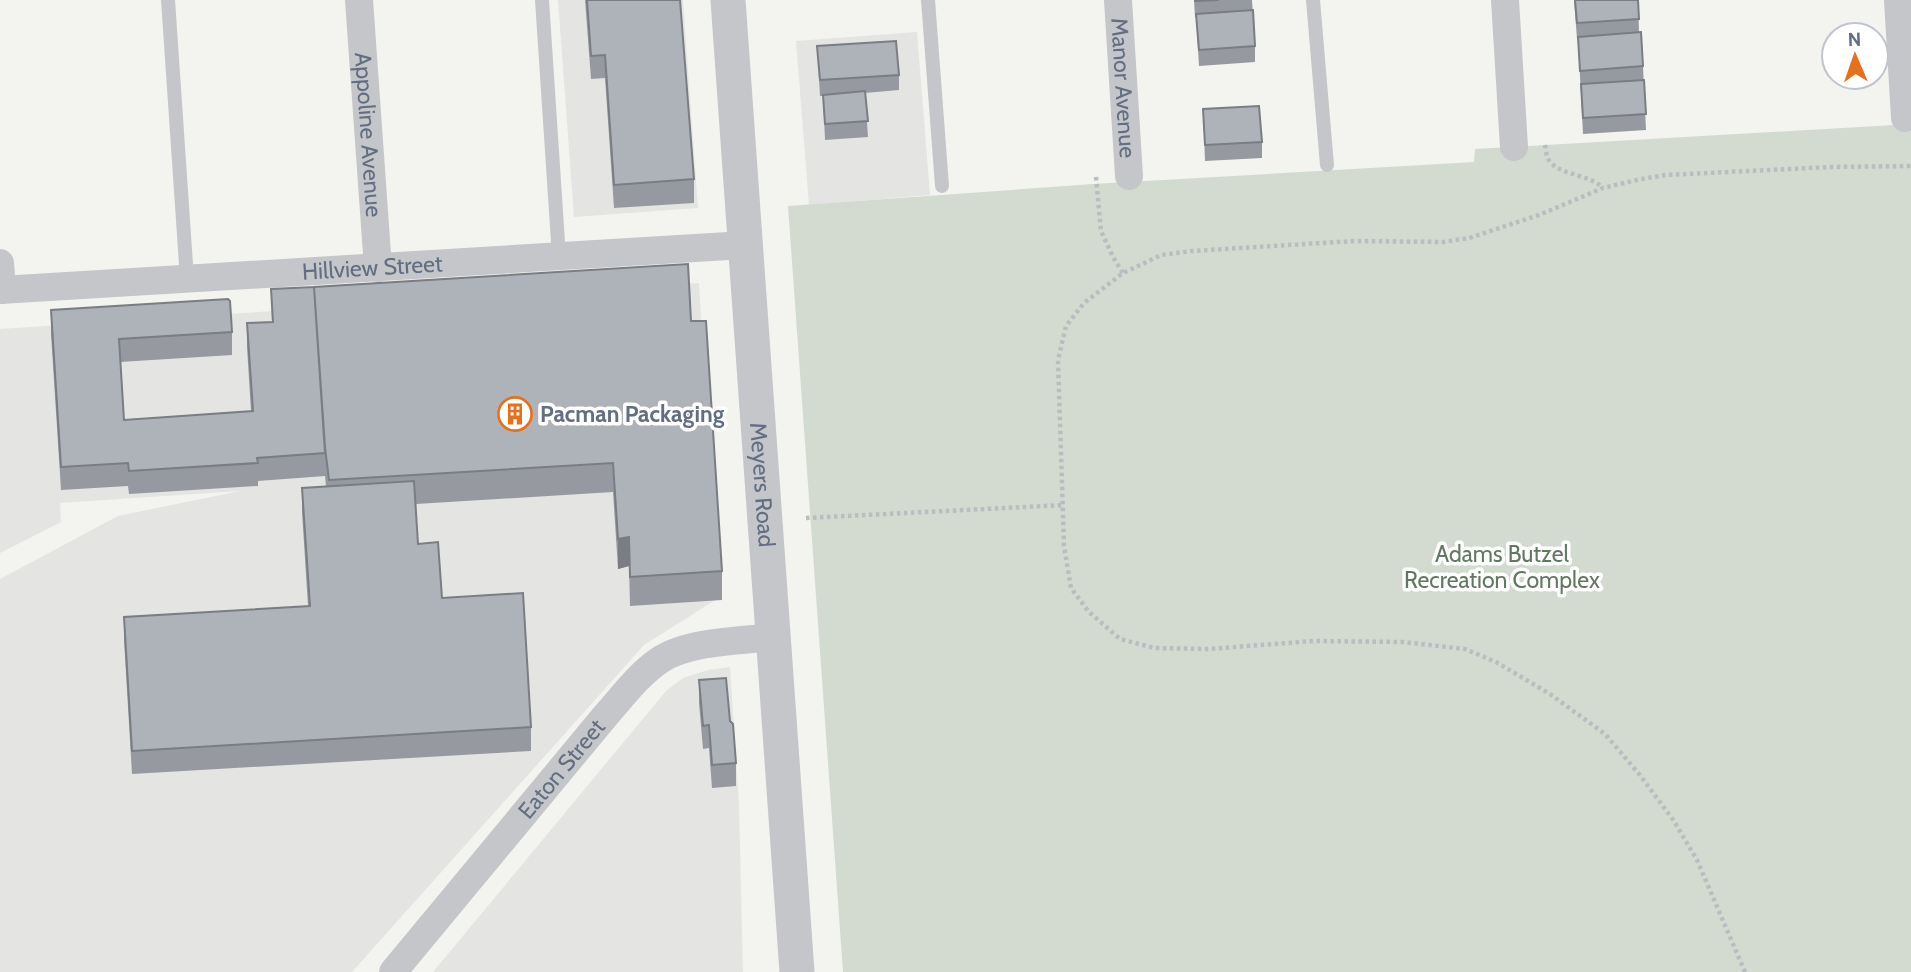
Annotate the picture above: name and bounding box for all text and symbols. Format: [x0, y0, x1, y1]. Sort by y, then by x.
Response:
street label: Manor Avenue [1105, 17, 1142, 159]
north arrow [1820, 21, 1890, 91]
text: N [1847, 28, 1862, 51]
street label: Appoline Avenue [349, 51, 388, 218]
street label: Hillview Street [301, 249, 444, 286]
building icon: Pacman Packaging [496, 395, 534, 433]
place label: Pacman Packaging [540, 400, 725, 428]
street label: Meyers Road [744, 421, 781, 548]
park label: Adams Butzel Recreation Complex [1404, 540, 1600, 594]
street label: Eaton Street [512, 713, 611, 824]

